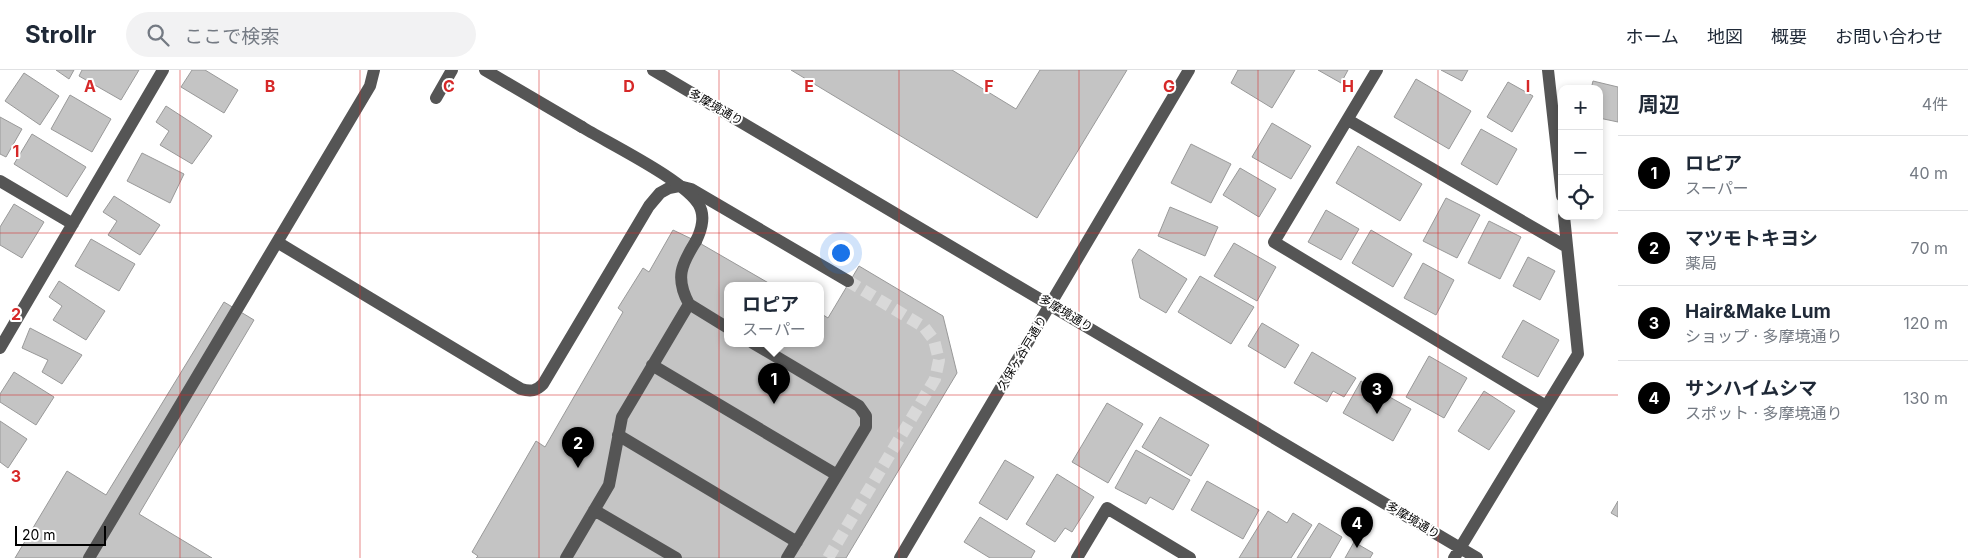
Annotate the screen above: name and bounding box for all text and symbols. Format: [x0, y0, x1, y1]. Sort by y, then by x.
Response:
search box [126, 12, 476, 57]
text: Strollr [25, 20, 96, 49]
icon: search [144, 21, 172, 49]
text: ここで検索 [184, 25, 279, 48]
text: ホーム [1626, 26, 1679, 47]
text: 地図 [1707, 26, 1743, 47]
text: 概要 [1771, 26, 1807, 47]
text: お問い合わせ [1835, 26, 1943, 47]
text: A [84, 76, 96, 96]
text: B [265, 76, 275, 96]
text: C [443, 76, 455, 96]
text: D [623, 76, 635, 96]
text: E [804, 76, 814, 96]
text: F [984, 76, 994, 96]
text: G [1163, 76, 1175, 96]
text: H [1342, 76, 1354, 96]
text: I [1526, 76, 1530, 96]
street label: 多摩境通り [687, 85, 746, 128]
map controls [1558, 85, 1603, 220]
button: + [1558, 85, 1603, 130]
text: 周辺 [1638, 92, 1680, 117]
text: 4件 [1922, 94, 1948, 114]
button: − [1558, 130, 1603, 175]
text: 1 [13, 141, 19, 161]
text: ロピア [1685, 152, 1742, 175]
text: 1 [1651, 163, 1657, 183]
text: 40 m [1909, 163, 1948, 183]
button: locate [1558, 175, 1603, 220]
text: スーパー [1685, 178, 1749, 198]
text: マツモトキヨシ [1685, 227, 1818, 250]
text: 2 [1649, 238, 1659, 258]
text: 70 m [1911, 238, 1948, 258]
your location [828, 240, 854, 266]
text: 薬局 [1685, 253, 1717, 273]
popup [724, 282, 824, 347]
street label: 多摩境通り [1037, 291, 1096, 334]
text: ロピア [742, 293, 799, 316]
text: Hair&Make Lum [1685, 300, 1831, 323]
text: 2 [11, 304, 21, 324]
street label: 久保ヶ谷戸通り [994, 313, 1050, 393]
text: 3 [1649, 313, 1659, 333]
text: 120 m [1903, 313, 1948, 333]
text: スーパー [742, 319, 806, 339]
text: ショップ · 多摩境通り [1685, 326, 1843, 346]
pin: 1 [758, 363, 790, 404]
pin: 3 [1361, 373, 1393, 414]
text: サンハイムシマ [1685, 377, 1817, 400]
text: 4 [1649, 388, 1659, 408]
text: 130 m [1903, 388, 1948, 408]
text: スポット · 多摩境通り [1685, 403, 1843, 423]
pin: 2 [562, 427, 594, 468]
text: 3 [11, 466, 21, 486]
street label: 多摩境通り [1384, 498, 1443, 541]
pin: 4 [1341, 507, 1373, 548]
scale bar [15, 523, 106, 546]
text: 20 m [22, 526, 56, 543]

